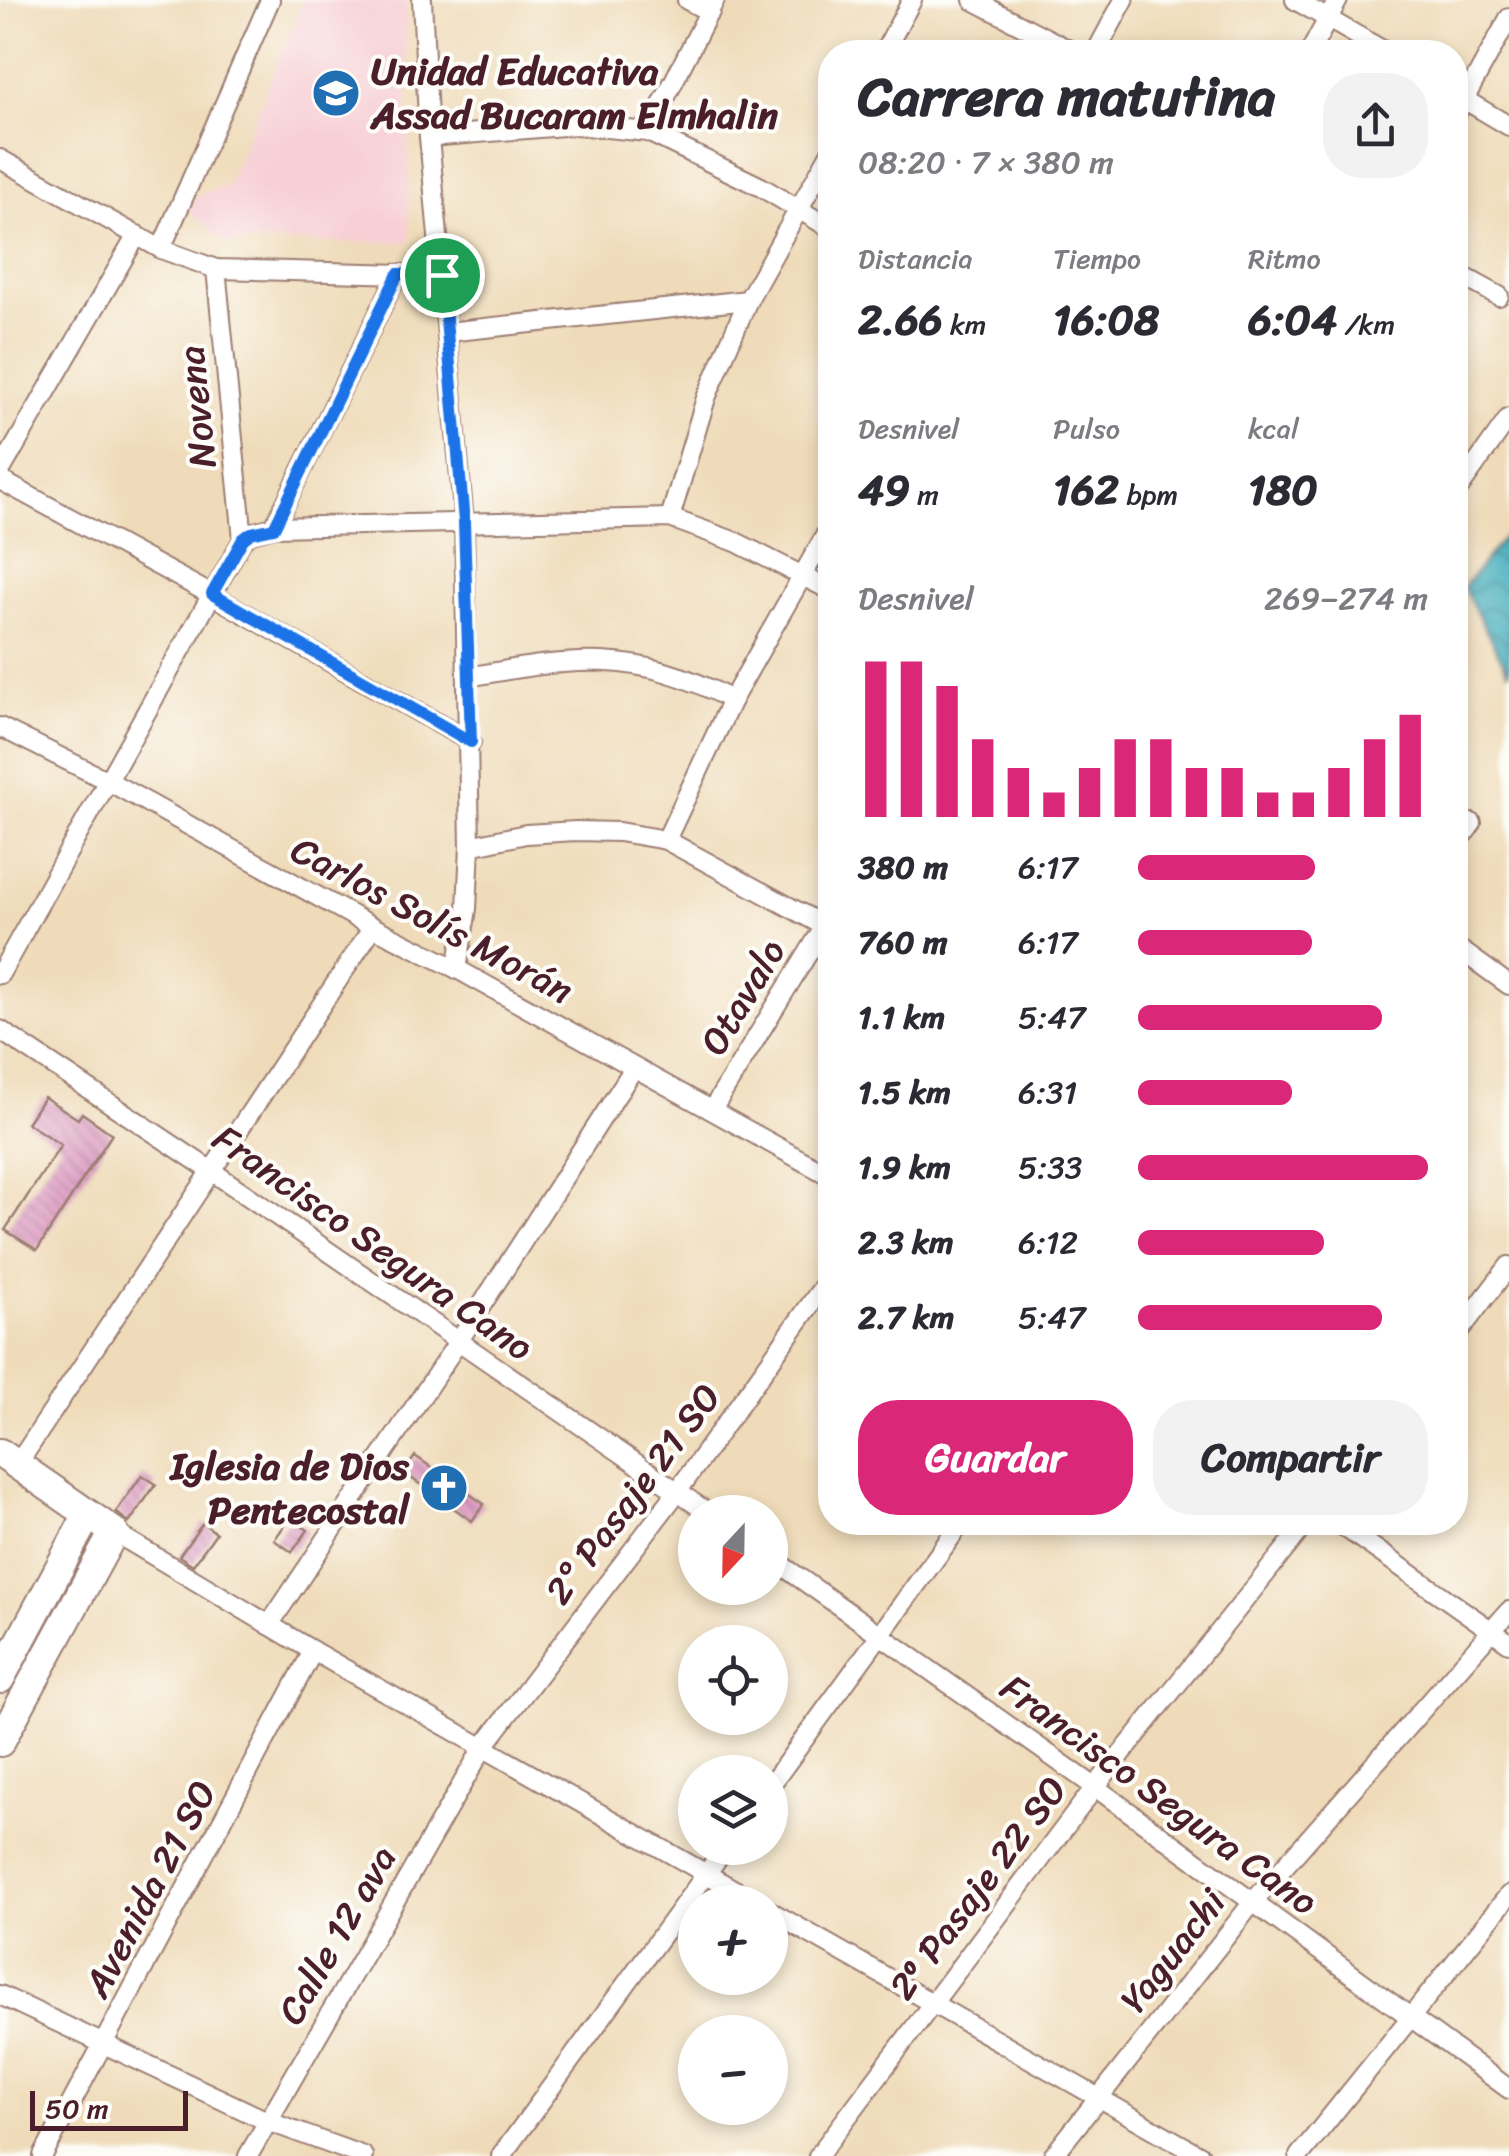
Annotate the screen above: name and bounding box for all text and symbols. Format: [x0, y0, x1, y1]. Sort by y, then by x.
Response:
place label: Unidad Educativa Assad Bucaram Elmhalin [369, 38, 778, 149]
text: Carrera matutina [858, 48, 1276, 145]
school or university icon: Unidad Educativa Assad Bucaram Elmhalin [310, 67, 362, 119]
button: share [1323, 73, 1428, 178]
text: 08:20 · 7 × 380 m [858, 134, 1114, 191]
pin [400, 233, 485, 318]
text: Distancia [858, 234, 973, 283]
text: Tiempo [1053, 234, 1141, 283]
text: Ritmo [1248, 234, 1321, 283]
icon: arrive [415, 248, 470, 303]
text: 2.66 [858, 283, 943, 357]
text: 16:08 [1053, 283, 1159, 357]
text: 6:04 [1248, 283, 1337, 357]
text: km [943, 300, 986, 349]
text: /km [1337, 300, 1395, 349]
street label: Novena [157, 343, 237, 471]
text: Desnivel [858, 404, 959, 453]
text: Pulso [1053, 404, 1120, 453]
text: kcal [1248, 404, 1299, 453]
text: 49 [858, 453, 910, 527]
text: 162 [1053, 453, 1119, 527]
text: 180 [1248, 453, 1318, 527]
text: m [910, 470, 939, 519]
text: bpm [1119, 470, 1178, 519]
text: Desnivel [858, 570, 974, 627]
text: 269–274 m [1264, 570, 1428, 627]
street label: Carlos Solís Morán [278, 817, 586, 1023]
text: 380 m [858, 839, 948, 896]
text: 6:17 [1018, 839, 1078, 896]
text: 760 m [858, 914, 948, 971]
text: 6:17 [1018, 914, 1078, 971]
street label: Otavalo [682, 925, 804, 1069]
text: 1.1 km [858, 989, 945, 1046]
text: 5:47 [1018, 989, 1086, 1046]
text: 1.5 km [858, 1064, 951, 1121]
text: 6:31 [1018, 1064, 1077, 1121]
street label: Francisco Segura Cano [198, 1106, 548, 1380]
text: 1.9 km [858, 1139, 951, 1196]
text: 5:33 [1018, 1139, 1082, 1196]
text: 2.3 km [858, 1214, 954, 1271]
text: 6:12 [1018, 1214, 1078, 1271]
text: 2.7 km [858, 1289, 954, 1346]
text: 5:47 [1018, 1289, 1086, 1346]
street label: 2° Pasaje 21 SO [527, 1368, 739, 1620]
button: Guardar [858, 1400, 1133, 1515]
button: Compartir [1153, 1400, 1428, 1515]
place label: Iglesia de Dios Pentecostal [168, 1433, 410, 1544]
church icon: Iglesia de Dios Pentecostal [418, 1462, 470, 1514]
north arrow [678, 1495, 788, 1605]
map controls [678, 1495, 788, 2125]
button: locate [678, 1625, 788, 1735]
street label: Francisco Segura Cano [985, 1656, 1333, 1934]
button: layers [678, 1755, 788, 1865]
street label: 2º Pasaje 22 SO [871, 1761, 1085, 2015]
street label: Avenida 21 SO [64, 1768, 236, 2011]
street label: Calle 12 ava [259, 1833, 415, 2037]
street label: Yaguachi [1102, 1872, 1245, 2028]
button: + [678, 1885, 788, 1995]
button: − [678, 2015, 788, 2125]
text: 50 m [45, 2084, 109, 2133]
scale bar [30, 2086, 188, 2130]

